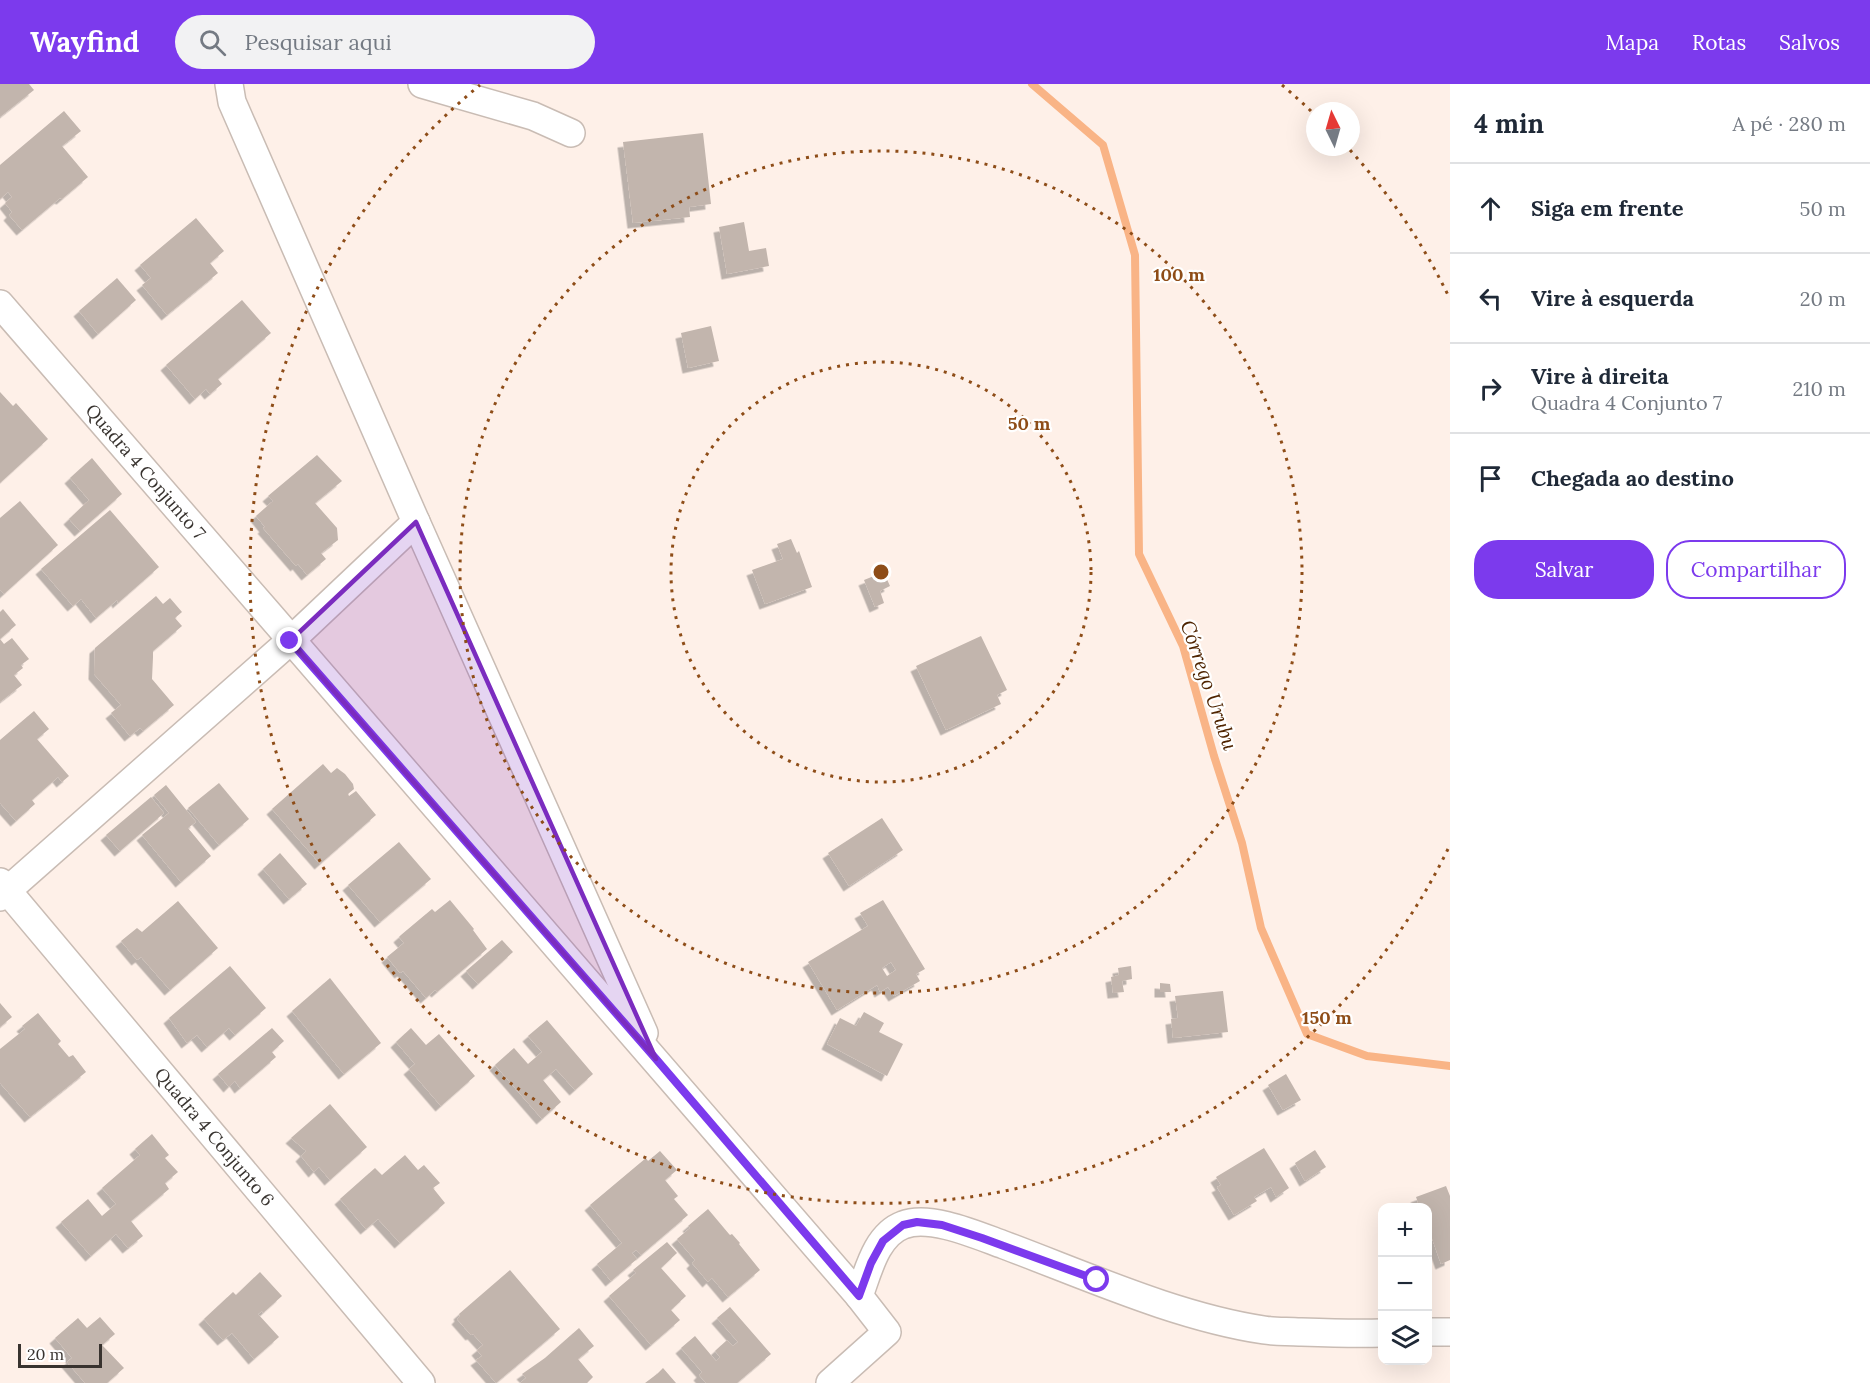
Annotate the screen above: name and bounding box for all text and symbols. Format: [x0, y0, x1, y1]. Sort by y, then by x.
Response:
search box [175, 15, 595, 69]
text: Wayfind [30, 24, 139, 60]
icon: search [196, 26, 229, 59]
text: Pesquisar aqui [244, 28, 392, 56]
text: Mapa [1606, 29, 1659, 56]
text: Rotas [1692, 29, 1746, 56]
text: Salvos [1779, 29, 1840, 56]
north arrow [1306, 102, 1360, 156]
text: 4 min [1474, 107, 1544, 140]
text: A pé · 280 m [1732, 111, 1846, 136]
icon: ahead [1474, 192, 1507, 225]
text: Siga em frente [1531, 194, 1684, 222]
text: 50 m [1800, 196, 1846, 221]
text: 100 m [1153, 263, 1205, 286]
icon: left [1474, 282, 1507, 315]
text: Vire à esquerda [1531, 284, 1694, 312]
text: 20 m [1800, 286, 1846, 311]
text: Vire à direita [1531, 362, 1669, 390]
icon: right [1474, 372, 1507, 405]
text: 210 m [1792, 376, 1846, 401]
text: Quadra 4 Conjunto 7 [1531, 390, 1722, 415]
street label: Quadra 4 Conjunto 7 [81, 399, 211, 544]
text: 50 m [1008, 412, 1051, 435]
icon: arrive [1474, 462, 1507, 495]
text: Chegada ao destino [1531, 464, 1734, 492]
button: Salvar [1474, 540, 1654, 599]
button: Compartilhar [1666, 540, 1846, 599]
centre of rings [871, 562, 891, 582]
water label: Córrego Urubu [1176, 617, 1243, 753]
route end [276, 627, 302, 653]
text: 150 m [1302, 1006, 1352, 1029]
street label: Quadra 4 Conjunto 6 [150, 1063, 279, 1211]
map controls [1378, 1203, 1432, 1365]
button: + [1378, 1203, 1432, 1257]
button: − [1378, 1257, 1432, 1311]
route start [1083, 1266, 1109, 1292]
button: layers [1378, 1311, 1432, 1365]
scale bar [18, 1341, 102, 1368]
text: 20 m [27, 1344, 64, 1364]

